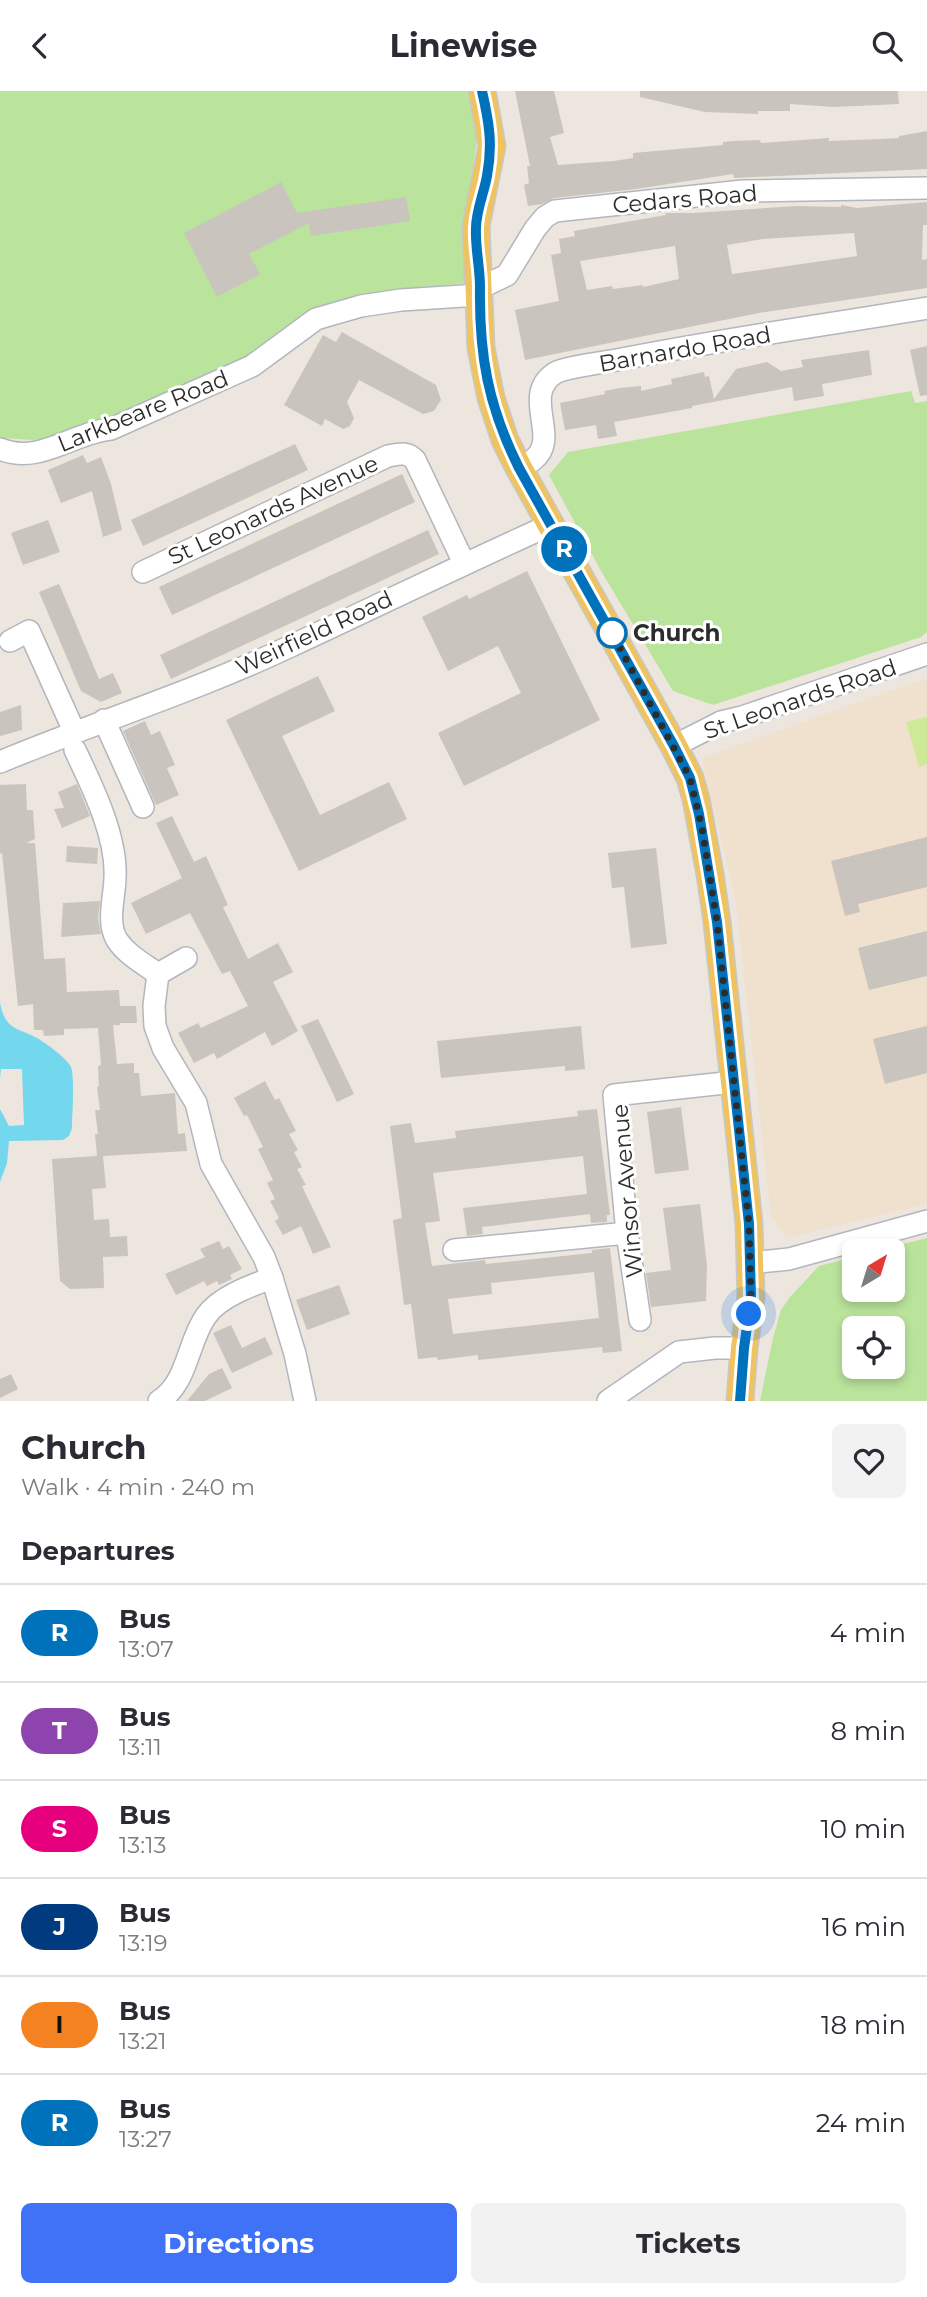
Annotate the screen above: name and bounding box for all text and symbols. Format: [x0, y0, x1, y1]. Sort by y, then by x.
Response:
text: Linewise [390, 26, 537, 65]
icon: back [21, 27, 59, 65]
icon: search [868, 27, 906, 65]
street label: Cedars Road [611, 179, 759, 219]
street label: Barnardo Road [597, 320, 773, 378]
street label: Larkbeare Road [54, 364, 232, 458]
street label: St Leonards Avenue [163, 449, 383, 571]
line badge: R [541, 526, 587, 572]
text: R [555, 534, 573, 563]
street label: Weirfield Road [231, 584, 397, 682]
marker: Church [597, 618, 627, 648]
place label: Church [633, 619, 720, 647]
street label: St Leonards Road [700, 653, 900, 745]
street label: Winsor Avenue [605, 1103, 649, 1279]
north arrow [842, 1239, 905, 1302]
map controls [842, 1239, 905, 1379]
your location [731, 1296, 766, 1331]
button: locate [842, 1316, 905, 1379]
button: heart [832, 1424, 906, 1498]
text: Church [21, 1427, 147, 1467]
text: Walk · 4 min · 240 m [21, 1473, 255, 1501]
text: Departures [21, 1535, 175, 1567]
text: Bus [119, 1603, 171, 1635]
text: 4 min [830, 1617, 906, 1649]
text: R [51, 1618, 68, 1647]
text: 13:07 [119, 1635, 174, 1663]
text: Bus [119, 1701, 171, 1733]
text: 8 min [830, 1715, 906, 1747]
text: T [52, 1716, 67, 1745]
text: 13:11 [119, 1733, 162, 1761]
text: Bus [119, 1799, 171, 1831]
text: 10 min [820, 1813, 906, 1845]
text: S [52, 1814, 67, 1843]
text: 13:13 [119, 1831, 166, 1859]
text: Bus [119, 1897, 171, 1929]
text: 16 min [822, 1911, 906, 1943]
text: J [53, 1912, 66, 1941]
text: 13:19 [119, 1929, 167, 1957]
text: Bus [119, 1995, 171, 2027]
text: 18 min [821, 2009, 906, 2041]
text: I [56, 2010, 63, 2039]
text: 13:21 [119, 2027, 167, 2055]
text: Bus [119, 2093, 171, 2125]
text: 24 min [816, 2107, 906, 2139]
text: R [51, 2108, 68, 2137]
text: 13:27 [119, 2125, 172, 2153]
button: Directions [21, 2203, 457, 2283]
button: Tickets [471, 2203, 906, 2283]

